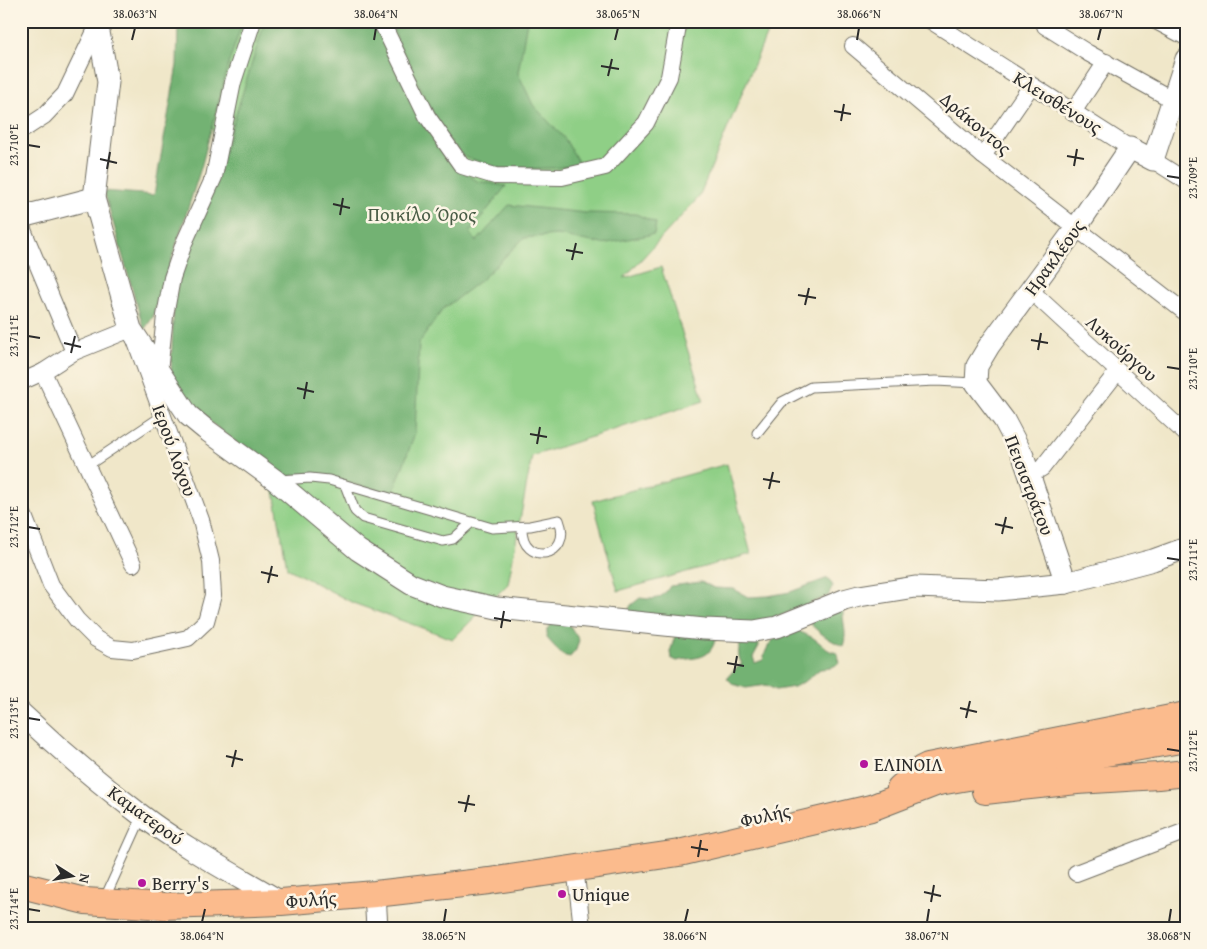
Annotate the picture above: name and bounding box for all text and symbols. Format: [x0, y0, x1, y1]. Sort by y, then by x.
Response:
text: 38.063°N [113, 5, 157, 22]
text: 38.064°N [354, 5, 398, 22]
text: 38.065°N [596, 5, 640, 22]
text: 38.066°N [837, 5, 881, 22]
text: 38.067°N [1079, 5, 1123, 22]
street label: Κλεισθένους [1008, 64, 1108, 140]
street label: Δράκοντος [934, 85, 1018, 161]
text: 23.710°E [5, 124, 22, 166]
text: 23.709°E [1184, 157, 1201, 199]
park label: Ποικίλο Όρος [368, 200, 476, 228]
street label: Ηρακλέους [1017, 213, 1091, 301]
street label: Λυκούργου [1080, 308, 1164, 388]
text: 23.711°E [5, 315, 22, 357]
text: 23.710°E [1184, 348, 1201, 390]
street label: Ιερού Λόχου [145, 400, 205, 500]
street label: Πεισιστράτου [998, 431, 1062, 539]
text: 23.712°E [5, 506, 22, 548]
text: 23.711°E [1184, 539, 1201, 581]
text: 23.713°E [5, 697, 22, 739]
text: 23.712°E [1184, 730, 1201, 772]
place label: ΕΛΙΝΟΙΛ [874, 750, 943, 778]
marker: ΕΛΙΝΟΙΛ [858, 758, 870, 770]
street label: Καματερού [102, 778, 190, 852]
street label: Φυλής [737, 796, 793, 834]
north arrow [48, 852, 98, 902]
place label: Berry's [152, 869, 209, 897]
text: N [74, 872, 95, 886]
marker: Berry's [136, 877, 148, 889]
place label: Unique [572, 880, 630, 908]
street label: Φυλής [284, 883, 338, 915]
text: 23.714°E [5, 888, 22, 930]
marker: Unique [556, 888, 568, 900]
text: 38.064°N [180, 927, 224, 944]
text: 38.065°N [422, 927, 466, 944]
text: 38.066°N [663, 927, 707, 944]
text: 38.067°N [905, 927, 949, 944]
text: 38.068°N [1147, 927, 1191, 944]

